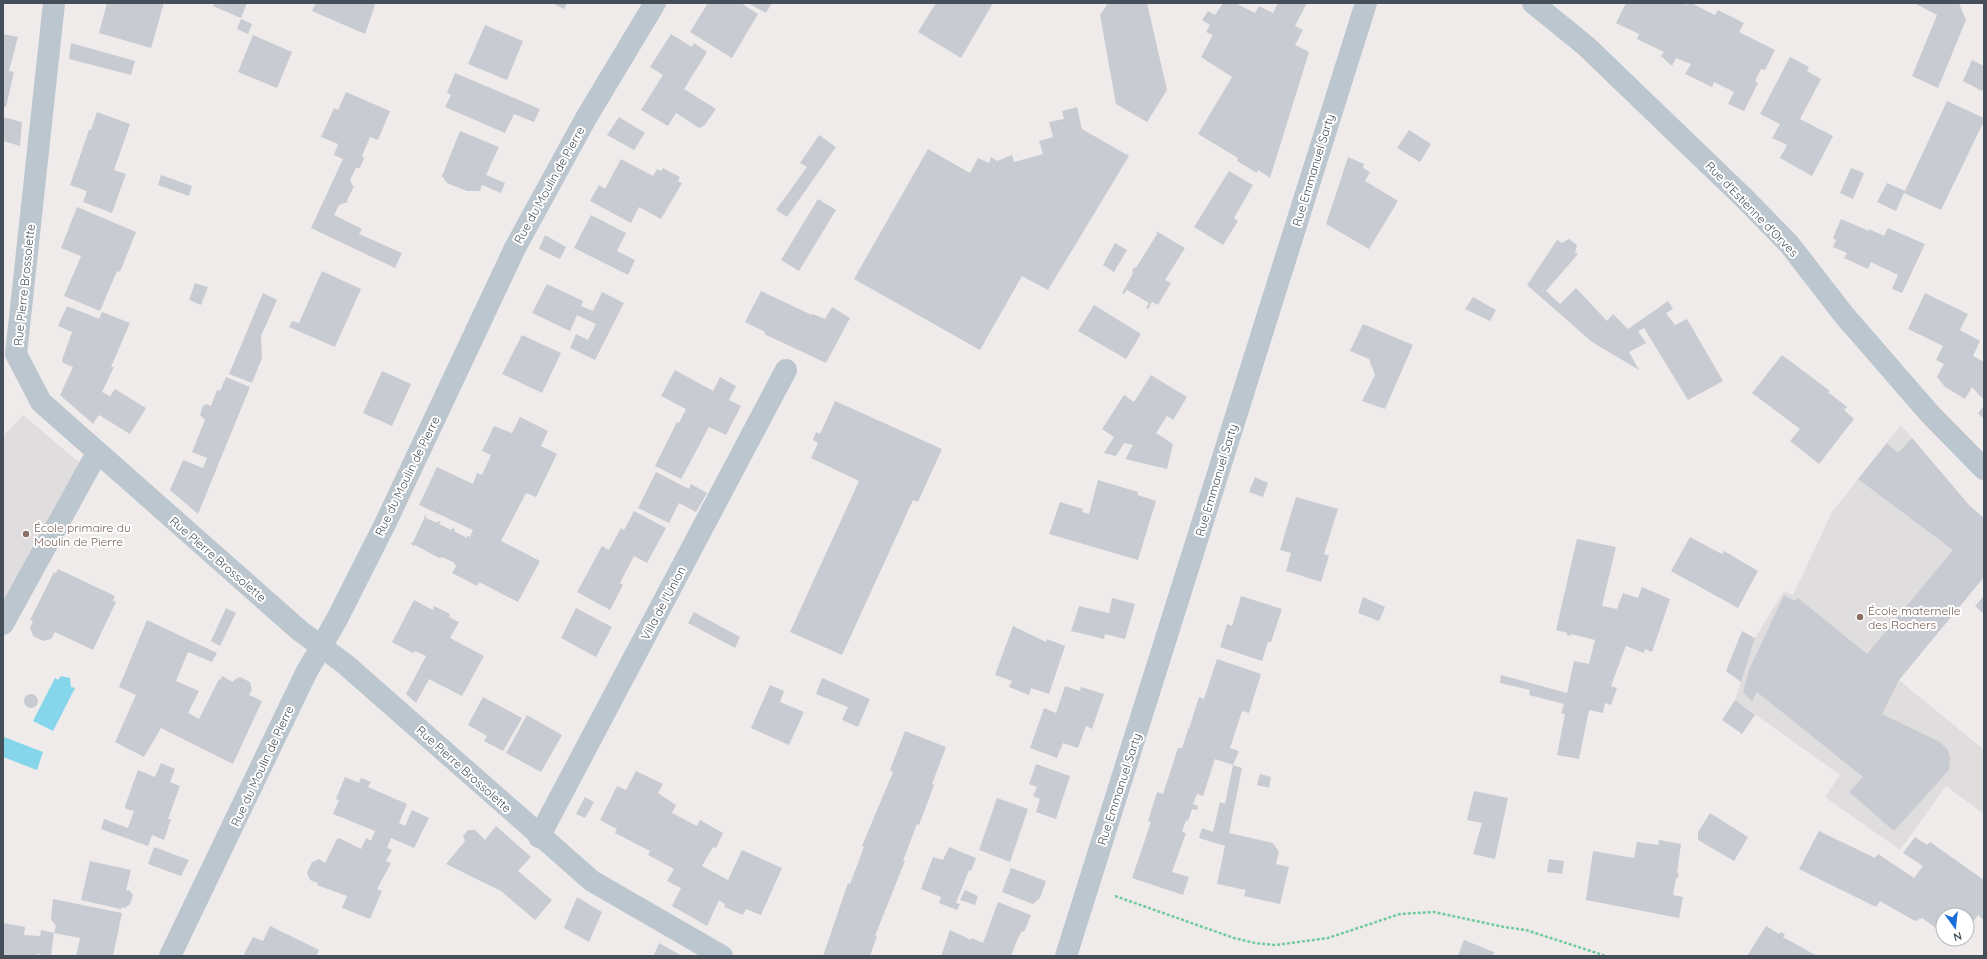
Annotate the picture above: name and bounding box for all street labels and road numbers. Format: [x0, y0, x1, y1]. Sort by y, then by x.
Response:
street label: Rue Emmanuel Sarty [1289, 112, 1337, 228]
street label: Rue du Moulin de Pierre [511, 124, 588, 246]
street label: Rue d'Estienne d'Orves [1703, 158, 1802, 260]
street label: Rue Pierre Brossolette [10, 223, 38, 347]
street label: Rue du Moulin de Pierre [371, 413, 443, 538]
street label: Rue Emmanuel Sarty [1192, 422, 1240, 538]
street label: Rue Pierre Brossolette [167, 513, 269, 605]
street label: Villa de l'Union [637, 564, 689, 642]
street label: Rue du Moulin de Pierre [227, 703, 297, 829]
street label: Rue Pierre Brossolette [413, 722, 515, 816]
street label: Rue Emmanuel Sarty [1094, 731, 1144, 847]

